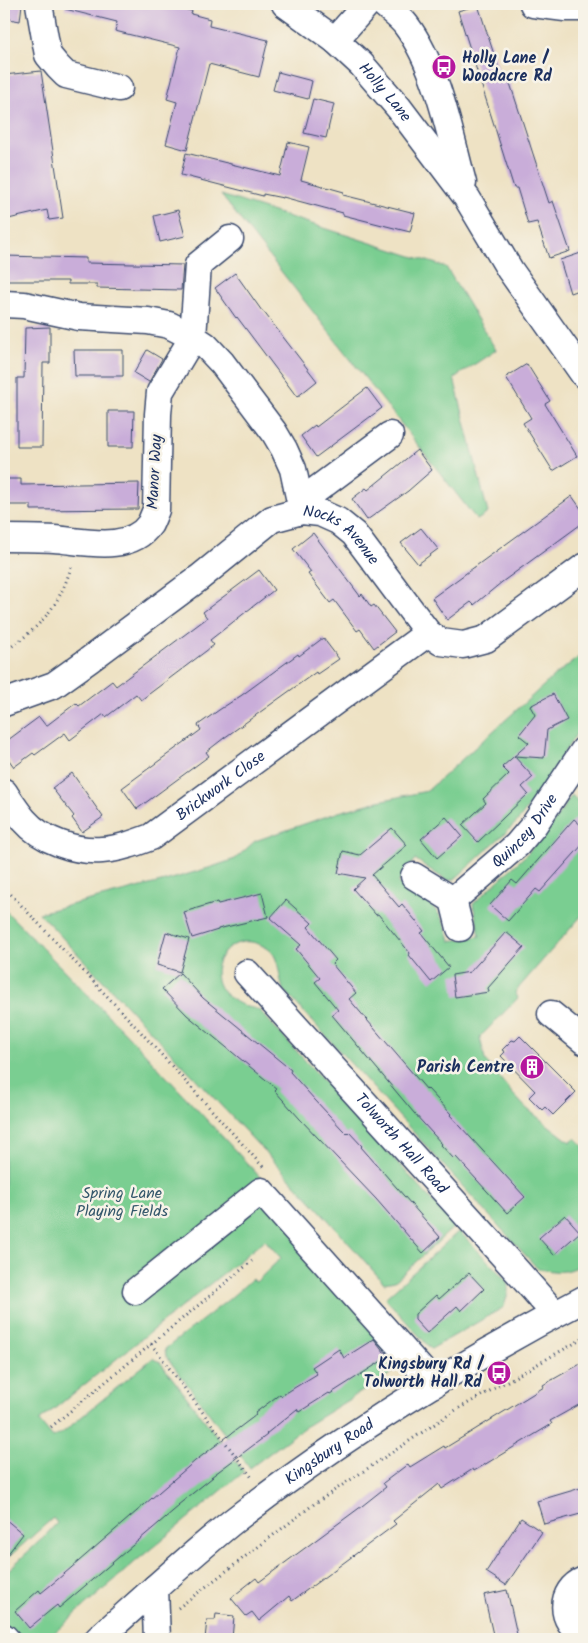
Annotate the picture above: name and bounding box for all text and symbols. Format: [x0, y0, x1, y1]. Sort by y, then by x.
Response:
place label: Holly Lane / Woodacre Rd [462, 46, 552, 89]
bus stop icon: Holly Lane / Woodacre Rd [431, 54, 457, 80]
street label: Holly Lane [352, 57, 418, 127]
street label: Manor Way [141, 433, 169, 510]
street label: Nocks Avenue [302, 499, 385, 570]
street label: Brickwork Close [170, 744, 271, 827]
street label: Quincey Drive [486, 789, 564, 874]
building icon: Parish Centre [519, 1054, 545, 1080]
place label: Parish Centre [417, 1055, 514, 1080]
street label: Tolworth Hall Road [349, 1087, 455, 1200]
park label: Spring Lane Playing Fields [76, 1181, 168, 1224]
place label: Kingsbury Rd / Tolworth Hall Rd [363, 1352, 484, 1395]
bus stop icon: Kingsbury Rd / Tolworth Hall Rd [486, 1360, 512, 1386]
street label: Kingsbury Road [279, 1411, 380, 1491]

